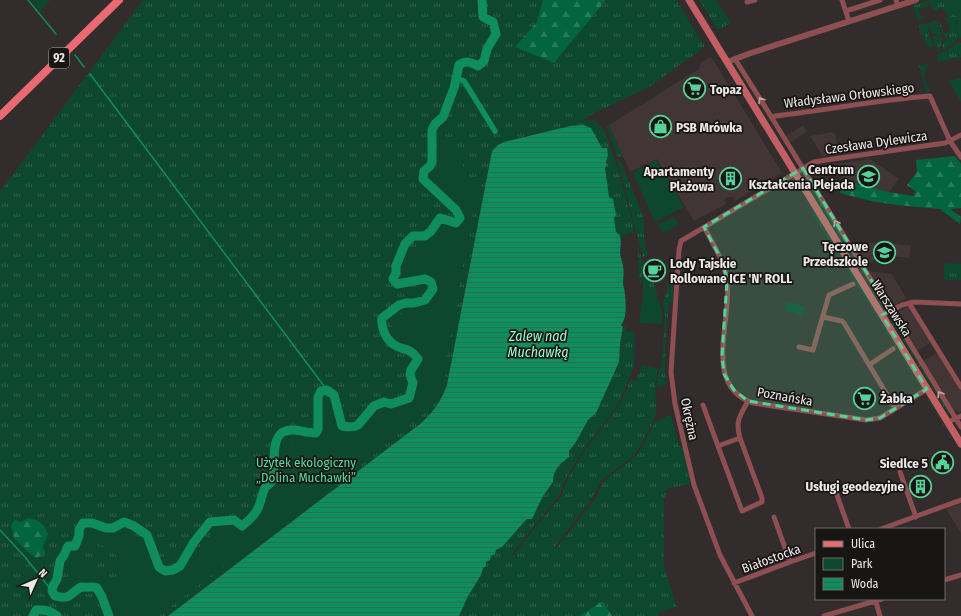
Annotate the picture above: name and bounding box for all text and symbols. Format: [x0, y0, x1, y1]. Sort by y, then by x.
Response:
road number: 92 [49, 48, 69, 68]
supermarket icon: Topaz [682, 76, 708, 102]
street label: Władysława Orłowskiego [783, 80, 915, 111]
place label: Topaz [710, 82, 742, 97]
one-way arrow [759, 97, 766, 104]
shop icon: PSB Mrówka [648, 114, 674, 140]
place label: PSB Mrówka [676, 120, 743, 135]
street label: Czesława Dylewicza [824, 128, 928, 157]
place label: Centrum Kształcenia Plejada [749, 162, 855, 192]
school or university icon: Centrum Kształcenia Plejada [856, 163, 882, 189]
place label: Apartamenty Plażowa [643, 164, 715, 194]
building icon: Apartamenty Plażowa [717, 165, 743, 191]
one-way arrow [834, 220, 841, 227]
place label: Tęczowe Przedszkole [803, 239, 868, 269]
school or university icon: Tęczowe Przedszkole [871, 240, 897, 266]
place label: Lody Tajskie Rollowane ICE 'N' ROLL [670, 256, 792, 286]
cafe icon: Lody Tajskie Rollowane ICE 'N' ROLL [642, 257, 668, 283]
street label: Warszawska [868, 277, 915, 339]
water label: Zalew nad Muchawką [508, 328, 568, 361]
street label: Poznańska [756, 384, 814, 409]
supermarket icon: Żabka [851, 385, 877, 411]
place label: Żabka [880, 391, 913, 406]
one-way arrow [938, 391, 945, 398]
street label: Okrężna [678, 396, 701, 442]
public building icon: Siedlce 5 [930, 450, 956, 476]
park label: Użytek ekologiczny „Dolina Muchawki” [256, 455, 356, 485]
place label: Siedlce 5 [880, 456, 928, 471]
building icon: Usługi geodezyjne [907, 473, 933, 499]
place label: Usługi geodezyjne [806, 479, 904, 494]
legend [815, 528, 945, 600]
text: Ulica [851, 537, 875, 551]
street label: Białostocka [740, 541, 803, 576]
text: Park [851, 557, 873, 571]
north arrow [16, 560, 56, 600]
text: N [36, 566, 50, 580]
text: Woda [851, 577, 879, 591]

